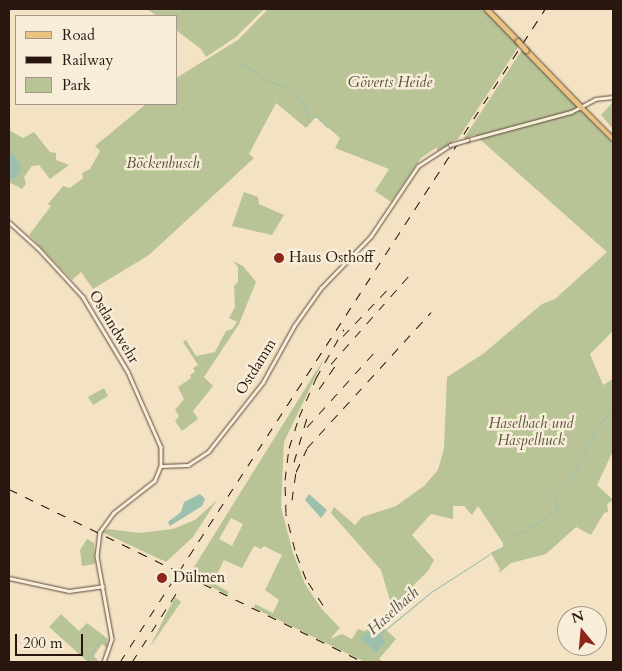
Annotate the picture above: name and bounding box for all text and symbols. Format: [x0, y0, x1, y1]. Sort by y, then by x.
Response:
legend [15, 15, 178, 105]
text: Road [62, 25, 95, 45]
text: Railway [62, 50, 113, 70]
park label: Göverts Heide [348, 74, 432, 92]
text: Park [62, 75, 91, 95]
park label: Böckenbusch [126, 155, 200, 173]
place label: Haus Osthoff [289, 249, 373, 267]
marker: Haus Osthoff [273, 252, 285, 264]
street label: Ostlandwehr [85, 287, 143, 367]
street label: Ostdamm [232, 336, 280, 398]
park label: Haselbach und Haspelhuck [488, 414, 574, 449]
place label: Dülmen [173, 569, 225, 587]
marker: Dülmen [155, 571, 169, 585]
water label: Haselbach [363, 583, 423, 639]
north arrow [557, 606, 607, 656]
text: N [569, 606, 586, 628]
scale bar [18, 624, 85, 656]
text: 200 m [23, 633, 63, 653]

